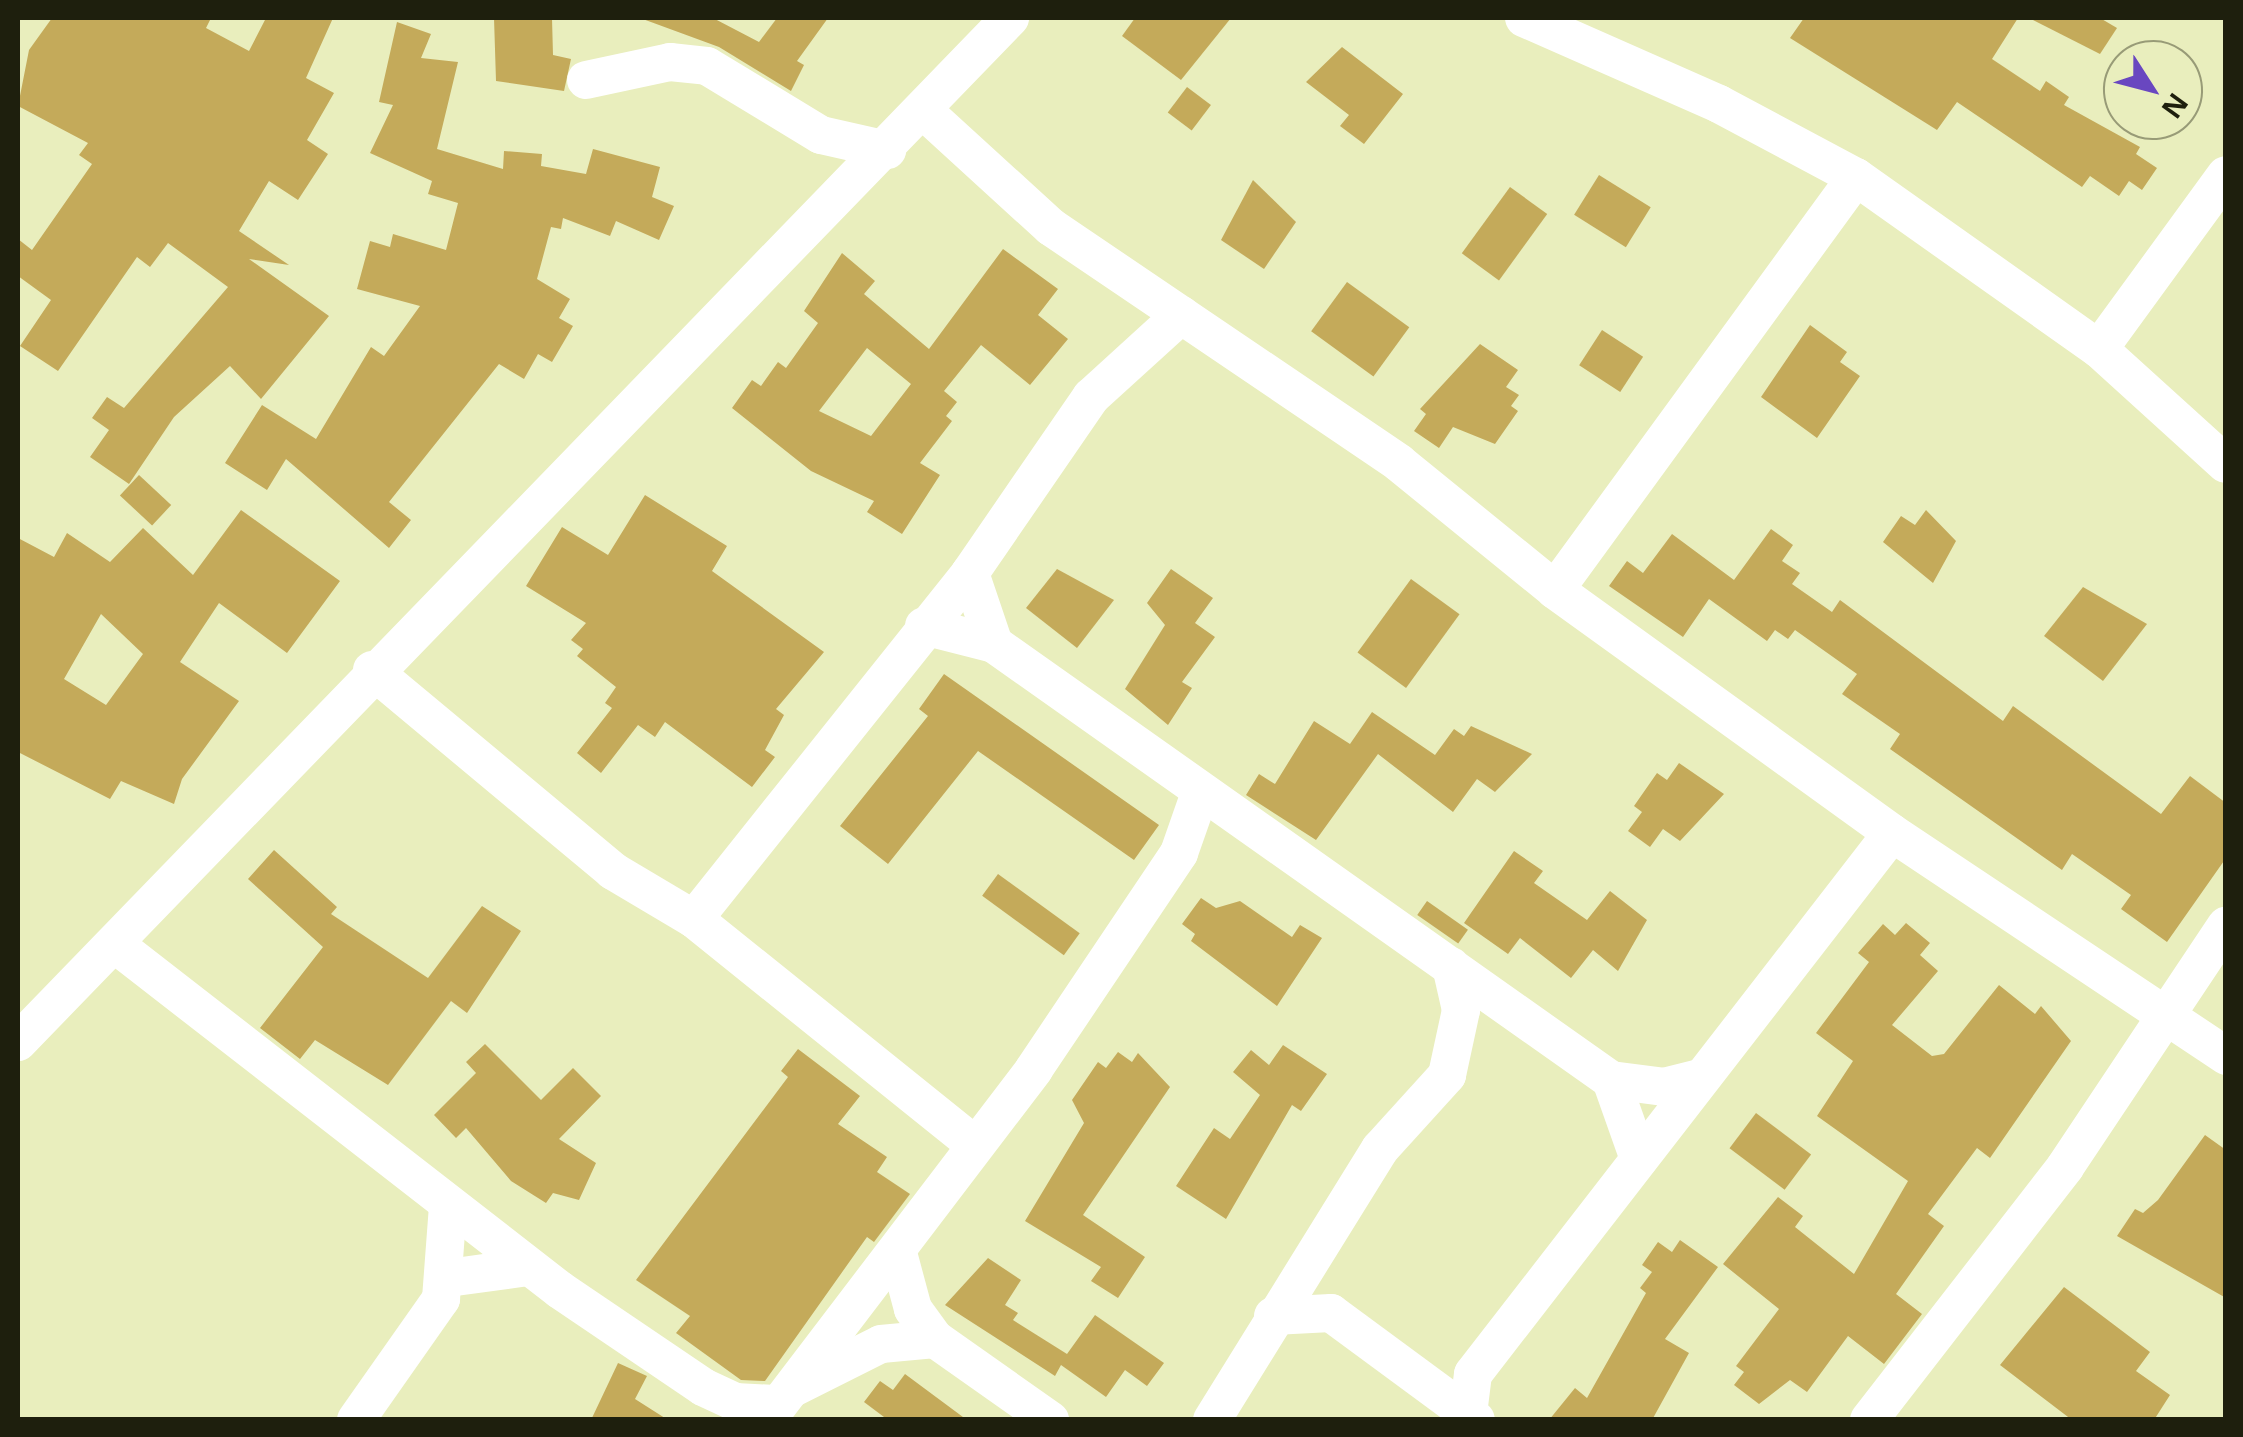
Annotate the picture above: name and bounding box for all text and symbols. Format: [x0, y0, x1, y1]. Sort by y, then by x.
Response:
north arrow [2103, 40, 2203, 140]
text: N [2154, 86, 2198, 127]

